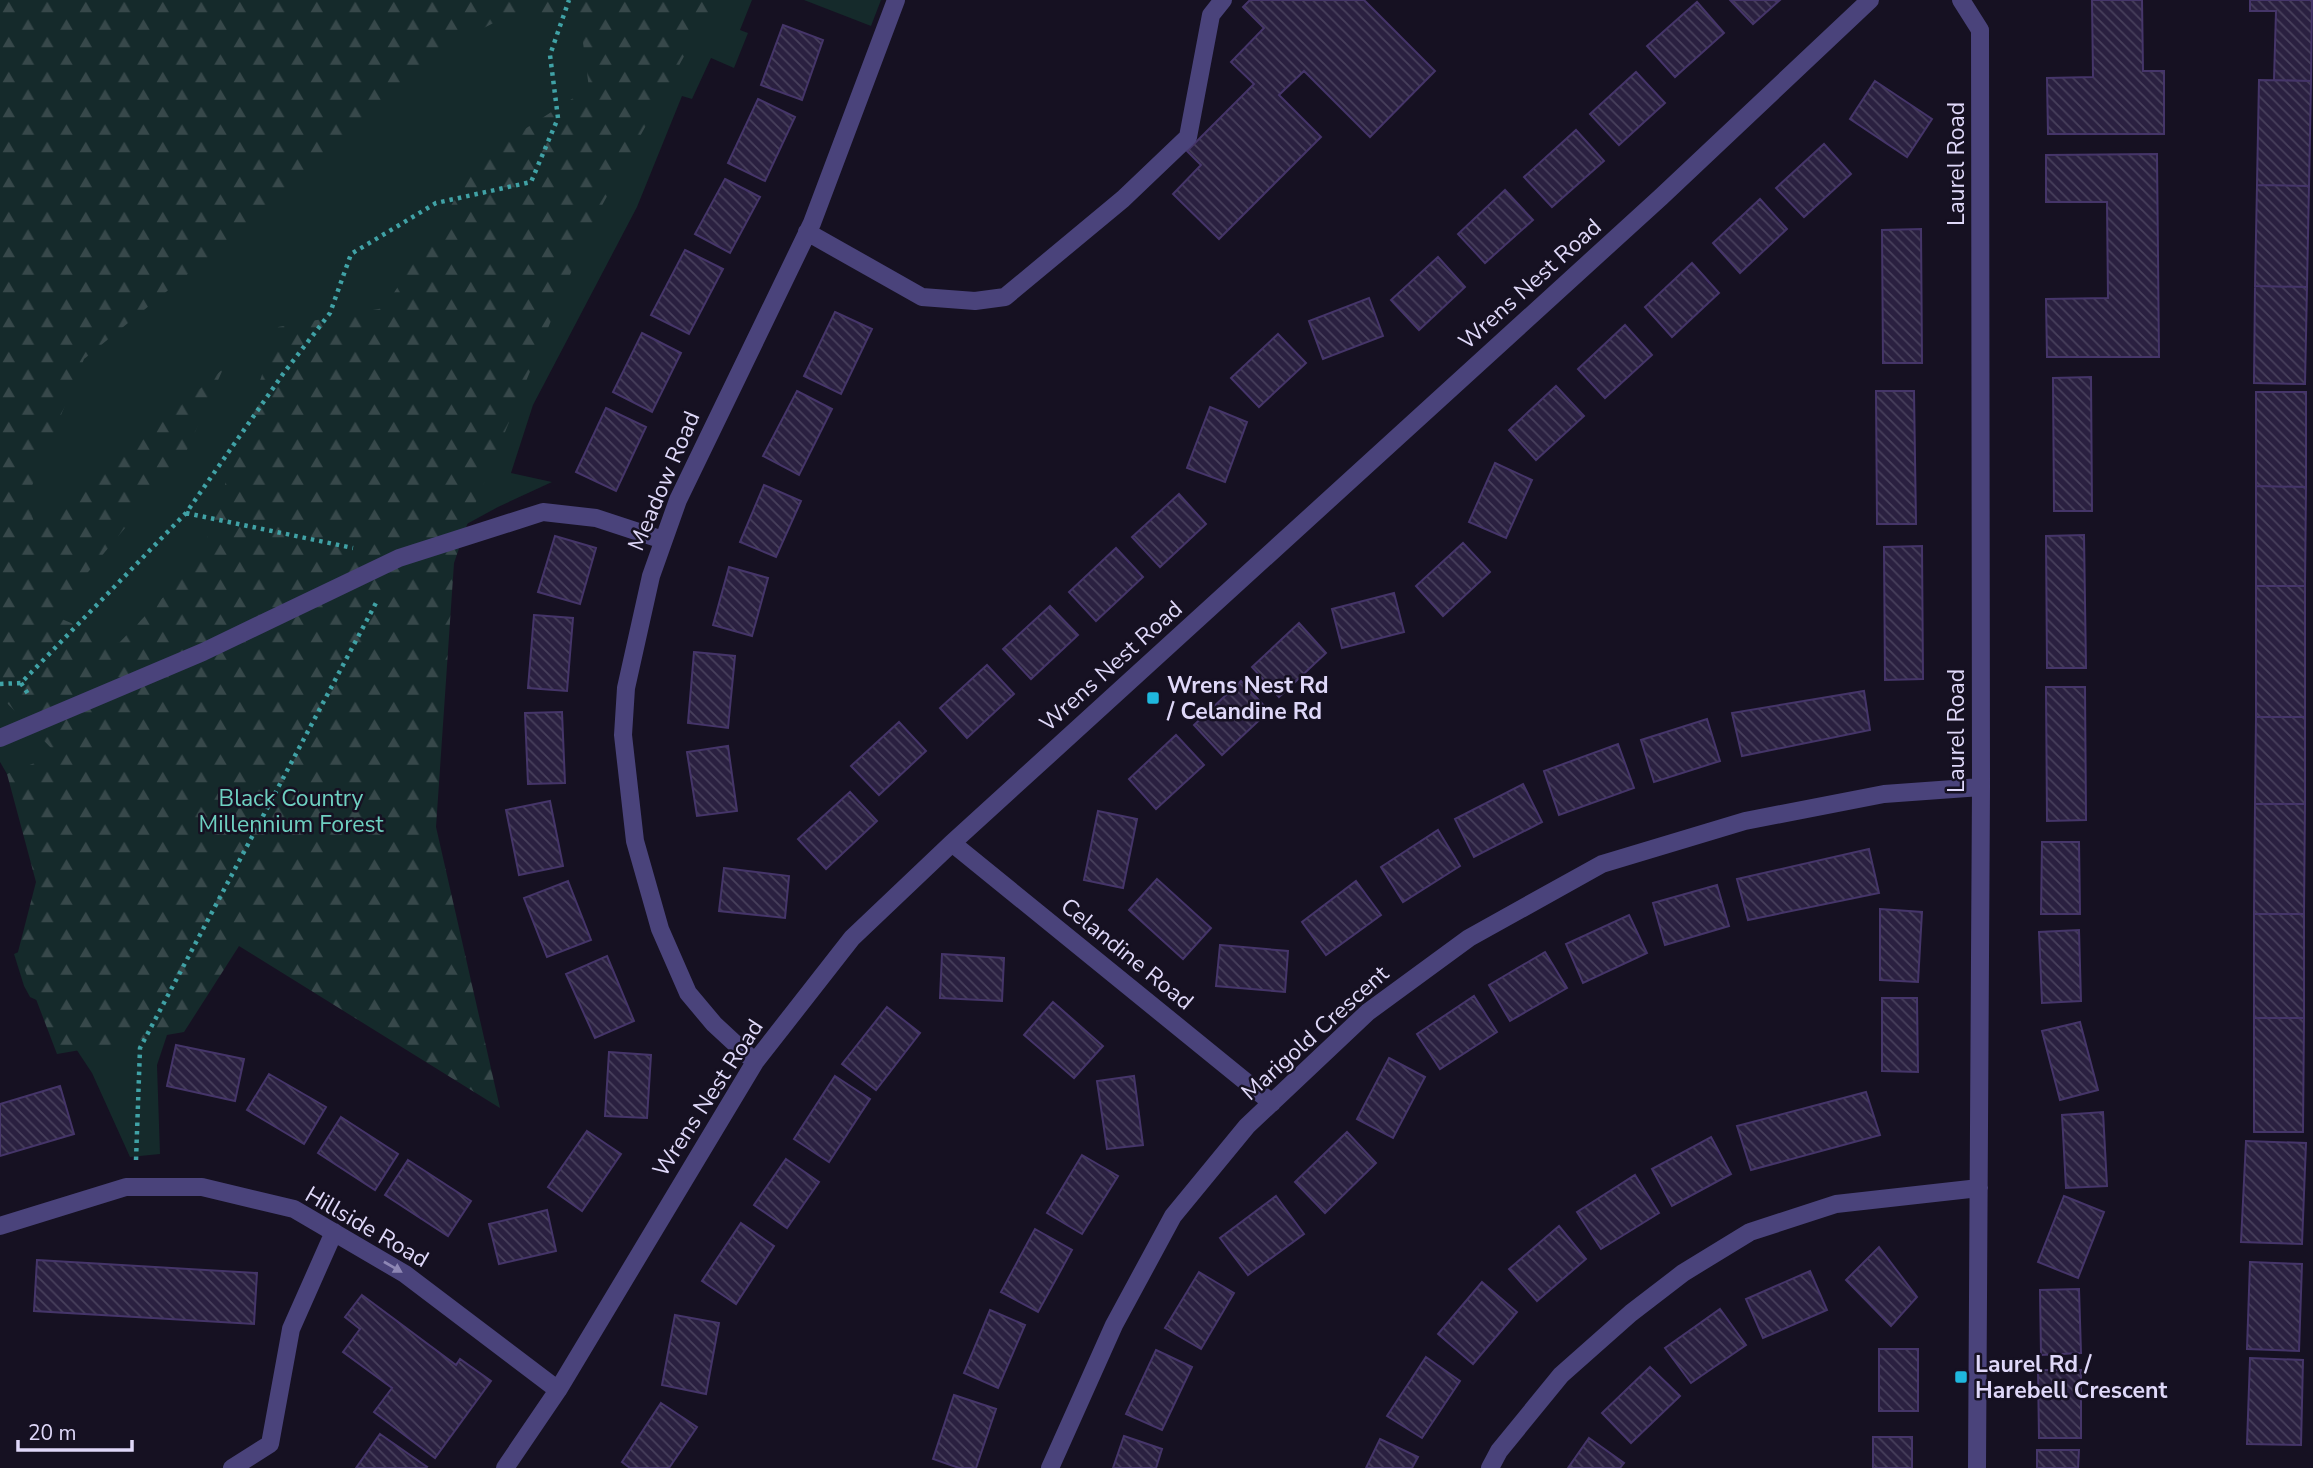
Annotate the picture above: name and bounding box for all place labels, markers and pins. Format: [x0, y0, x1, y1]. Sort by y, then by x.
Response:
place label: Wrens Nest Rd / Celandine Rd [1166, 670, 1329, 727]
marker: Wrens Nest Rd / Celandine Rd [1145, 690, 1161, 706]
place label: Laurel Rd / Harebell Crescent [1975, 1349, 2167, 1406]
marker: Laurel Rd / Harebell Crescent [1953, 1369, 1969, 1385]

